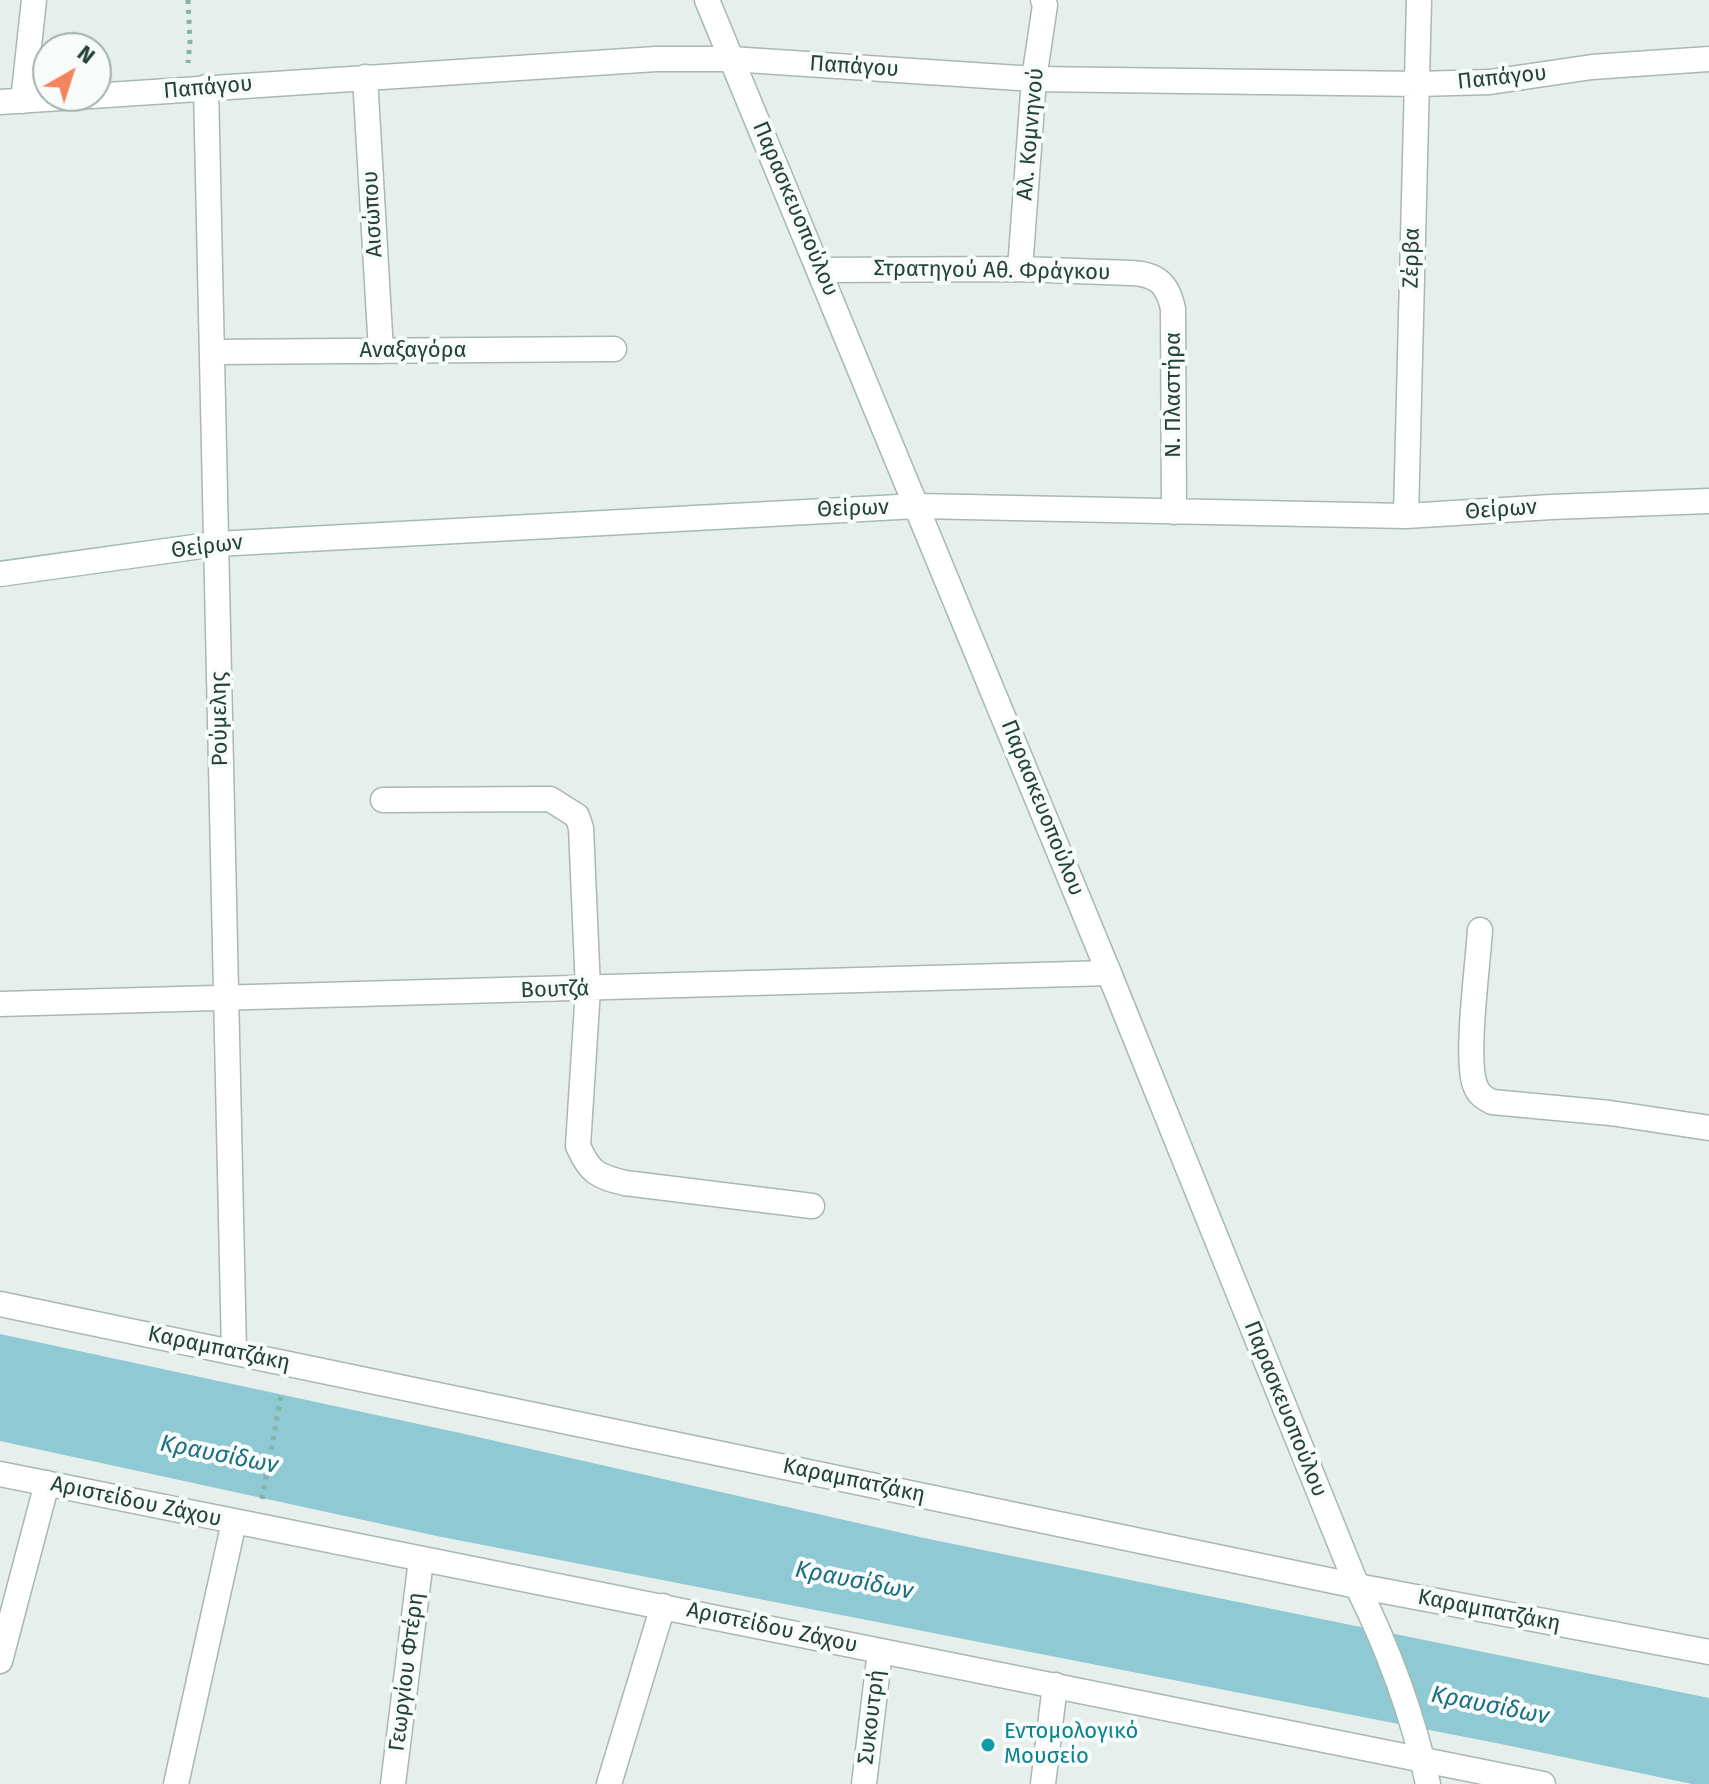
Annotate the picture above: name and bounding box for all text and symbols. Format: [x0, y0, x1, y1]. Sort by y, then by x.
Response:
north arrow [32, 32, 112, 112]
text: N [72, 39, 100, 70]
street label: Παπάγου [808, 51, 900, 83]
street label: Παπάγου [1456, 60, 1548, 96]
street label: Αλ. Κομνηνού [1012, 67, 1050, 201]
street label: Παπάγου [162, 71, 254, 105]
street label: Παρασκευοπούλου [746, 118, 844, 300]
street label: Αισώπου [358, 170, 388, 258]
street label: Ζέρβα [1398, 227, 1426, 289]
street label: Στρατηγού Αθ. Φράγκου [873, 256, 1111, 286]
street label: Ν. Πλαστήρα [1161, 332, 1187, 458]
street label: Αναξαγόρα [359, 338, 467, 364]
street label: Θείρων [1464, 494, 1538, 526]
street label: Θείρων [817, 495, 889, 523]
street label: Θείρων [170, 530, 244, 564]
street label: Ρούμελης [206, 671, 234, 767]
street label: Παρασκευοπούλου [995, 716, 1089, 900]
street label: Βουτζά [520, 976, 590, 1004]
street label: Παρασκευοπούλου [1238, 1317, 1332, 1501]
street label: Καραμπατζάκη [145, 1321, 293, 1377]
water label: Κραυσίδων [158, 1429, 280, 1481]
street label: Καραμπατζάκη [780, 1453, 928, 1509]
street label: Αριστείδου Ζάχου [48, 1471, 224, 1533]
water label: Κραυσίδων [793, 1555, 915, 1607]
street label: Καραμπατζάκη [1415, 1584, 1563, 1638]
street label: Γεωργίου Φτέρη [384, 1591, 430, 1753]
street label: Αριστείδου Ζάχου [684, 1597, 860, 1659]
street label: Συκουτρή [853, 1668, 891, 1766]
water label: Κραυσίδων [1429, 1680, 1551, 1732]
place label: Εντομολογικό Mουσείο [1004, 1719, 1138, 1770]
marker: Εντομολογικό Mουσείο [979, 1736, 997, 1754]

